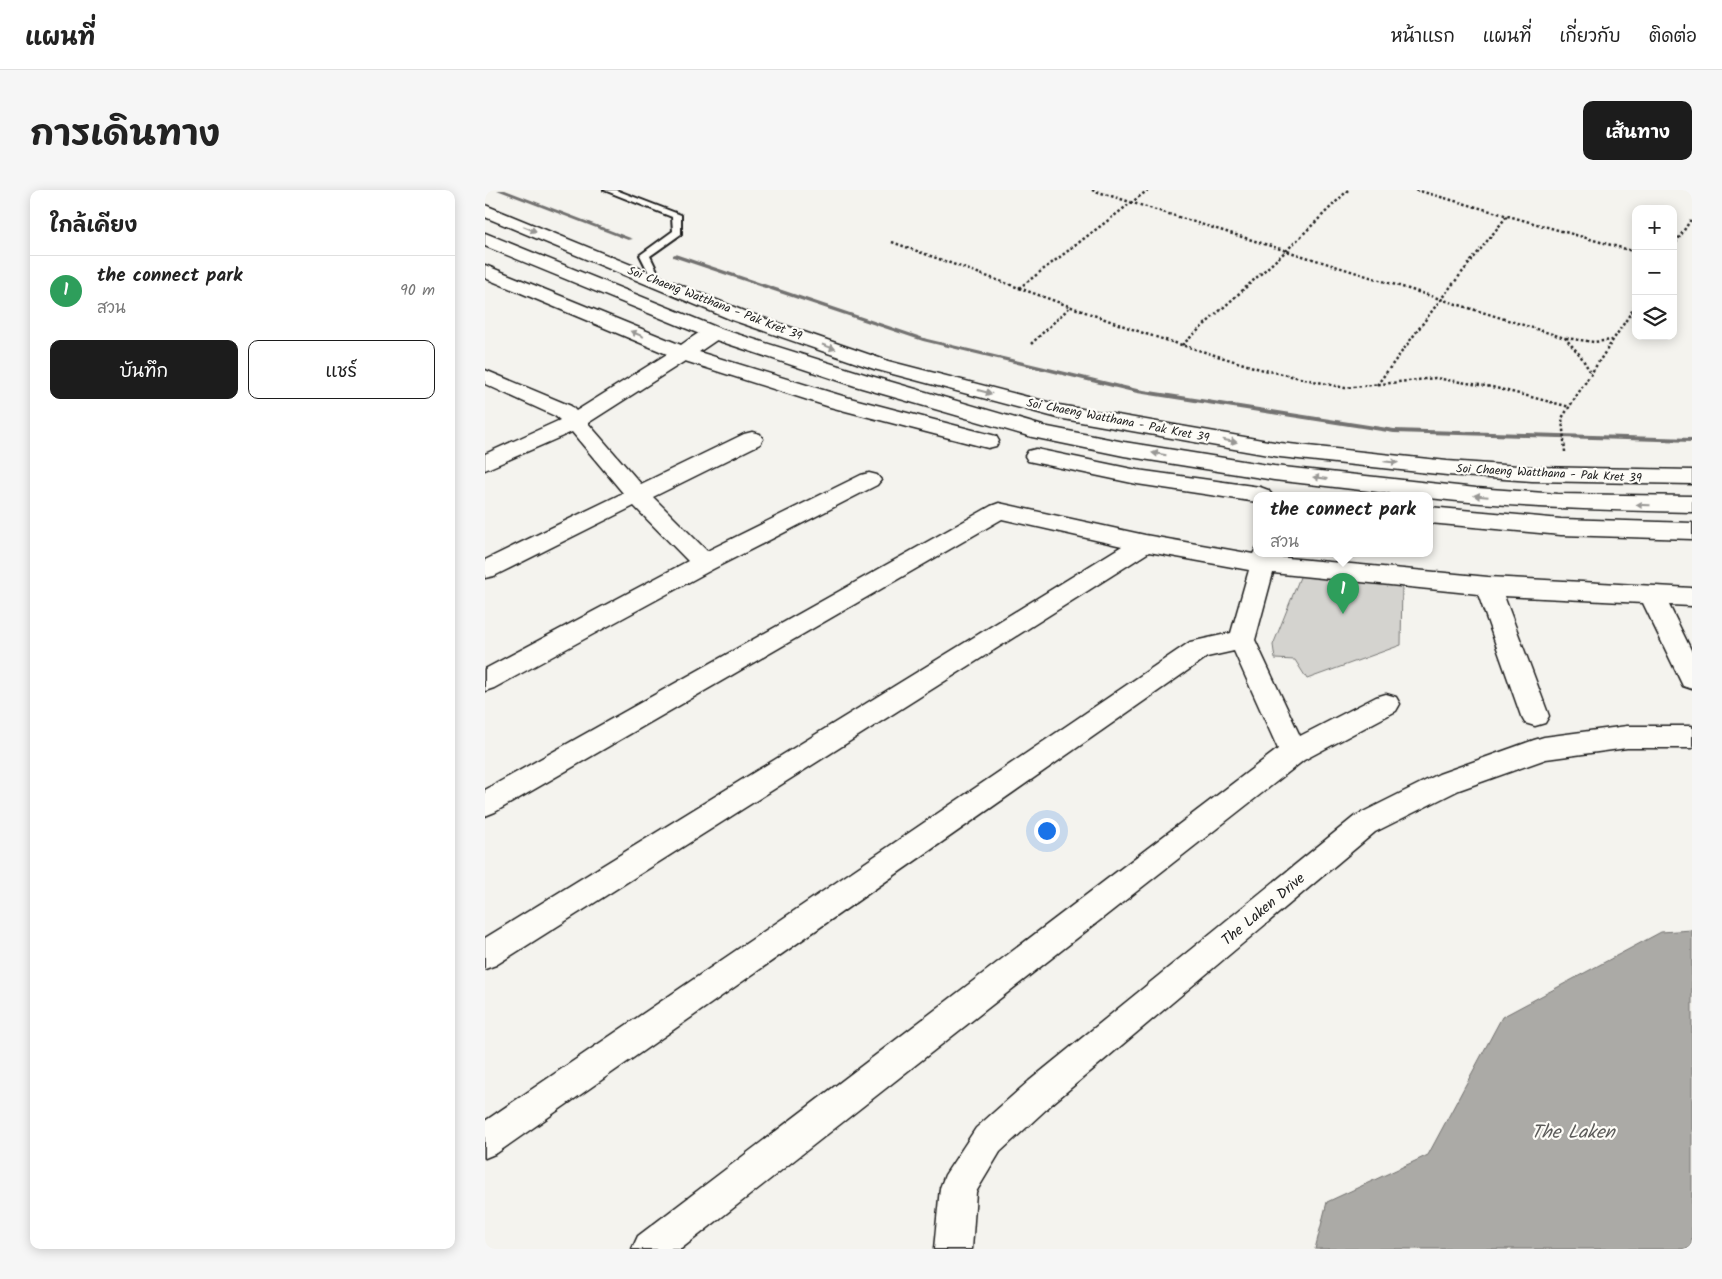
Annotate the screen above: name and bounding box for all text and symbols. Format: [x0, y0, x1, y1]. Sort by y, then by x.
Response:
text: แผนที่ [25, 19, 95, 58]
text: หน้าแรก [1391, 23, 1455, 52]
text: แผนที่ [1483, 23, 1531, 52]
text: เกี่ยวกับ [1559, 23, 1621, 52]
text: ติดต่อ [1649, 23, 1697, 52]
button: เส้นทาง [1583, 101, 1692, 160]
text: การเดินทาง [30, 108, 220, 164]
map controls [1632, 205, 1677, 340]
button: + [1632, 205, 1677, 250]
text: ใกล้เคียง [50, 210, 137, 243]
one-way arrow [523, 225, 537, 233]
button: − [1632, 250, 1677, 295]
text: the connect park [97, 261, 242, 291]
street label: Soi Chaeng Watthana - Pak Kret 39 [625, 261, 805, 346]
text: 1 [64, 278, 68, 303]
text: 90 m [400, 278, 435, 303]
button: layers [1632, 295, 1677, 340]
text: สวน [97, 296, 126, 321]
one-way arrow [630, 330, 644, 338]
button: บันทึก [50, 340, 238, 399]
button: แชร์ [248, 340, 435, 399]
one-way arrow [822, 344, 837, 351]
one-way arrow [978, 389, 993, 397]
street label: Soi Chaeng Watthana - Pak Kret 39 [1025, 393, 1211, 448]
one-way arrow [1223, 438, 1239, 446]
one-way arrow [1150, 450, 1166, 458]
one-way arrow [1384, 458, 1400, 466]
street label: Soi Chaeng Watthana - Pak Kret 39 [1456, 459, 1642, 488]
one-way arrow [1311, 474, 1327, 482]
popup [1253, 492, 1433, 557]
one-way arrow [1473, 492, 1489, 500]
text: the connect park [1270, 495, 1416, 525]
one-way arrow [1635, 501, 1651, 509]
text: สวน [1270, 530, 1299, 555]
pin: 1 [1327, 573, 1359, 614]
your location [1034, 818, 1060, 844]
street label: The Laken Drive [1216, 867, 1311, 952]
water label: The Laken [1531, 1118, 1617, 1148]

